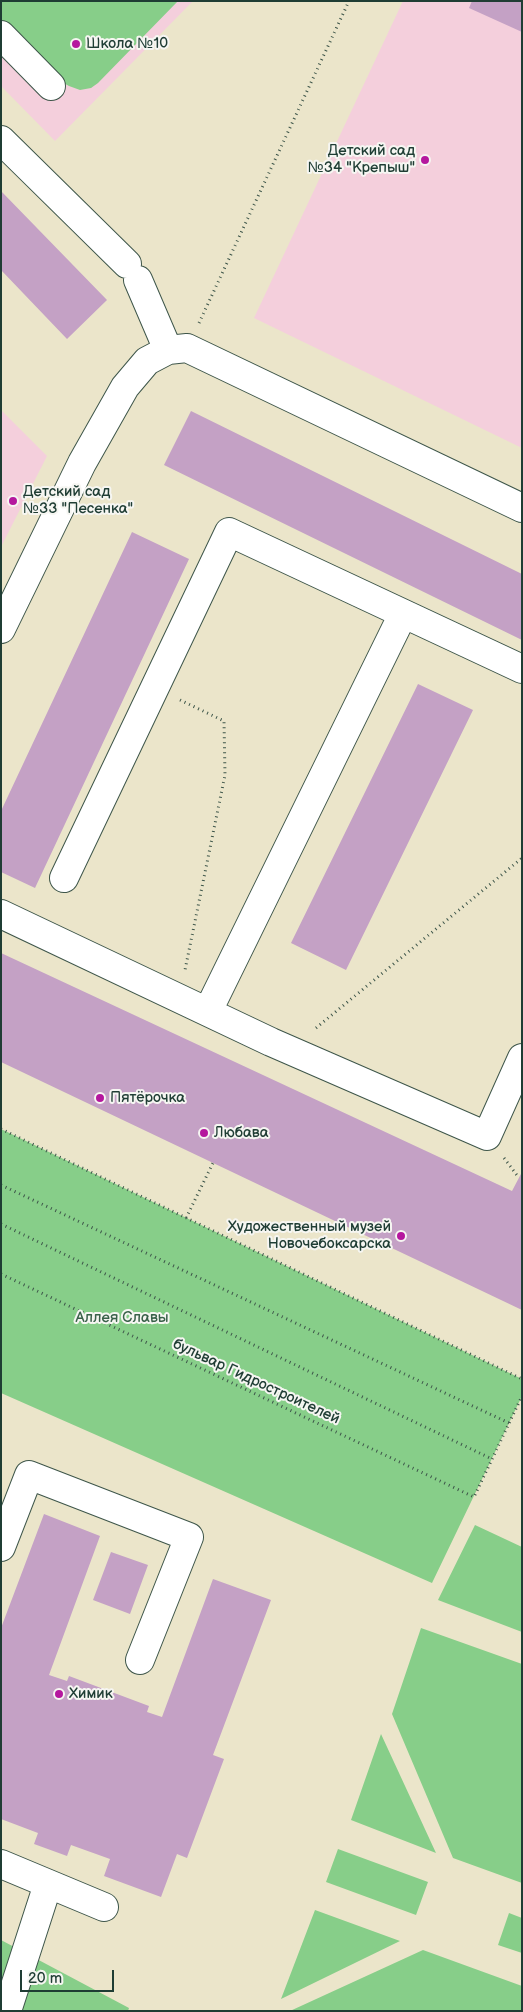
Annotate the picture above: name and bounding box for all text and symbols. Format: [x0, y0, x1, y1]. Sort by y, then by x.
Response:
place label: Школа №10 [86, 35, 168, 53]
marker: Школа №10 [70, 38, 82, 50]
place label: Детский сад №34 "Крепыш" [308, 142, 415, 177]
marker: Детский сад №34 "Крепыш" [419, 154, 431, 166]
place label: Детский сад №33 "Песенка" [23, 483, 133, 518]
marker: Детский сад №33 "Песенка" [7, 495, 19, 507]
place label: Пятёрочка [110, 1089, 185, 1107]
marker: Пятёрочка [94, 1092, 106, 1104]
place label: Любава [214, 1124, 269, 1142]
marker: Любава [198, 1127, 210, 1139]
place label: Художественный музей Новочебоксарска [228, 1218, 391, 1253]
marker: Художественный музей Новочебоксарска [395, 1230, 407, 1242]
park label: Аллея Славы [75, 1309, 169, 1327]
street label: бульвар Гидростроителей [170, 1335, 342, 1429]
place label: Химик [69, 1685, 113, 1703]
marker: Химик [53, 1688, 65, 1700]
scale bar [22, 1960, 116, 1992]
text: 20 m [28, 1969, 62, 1988]

